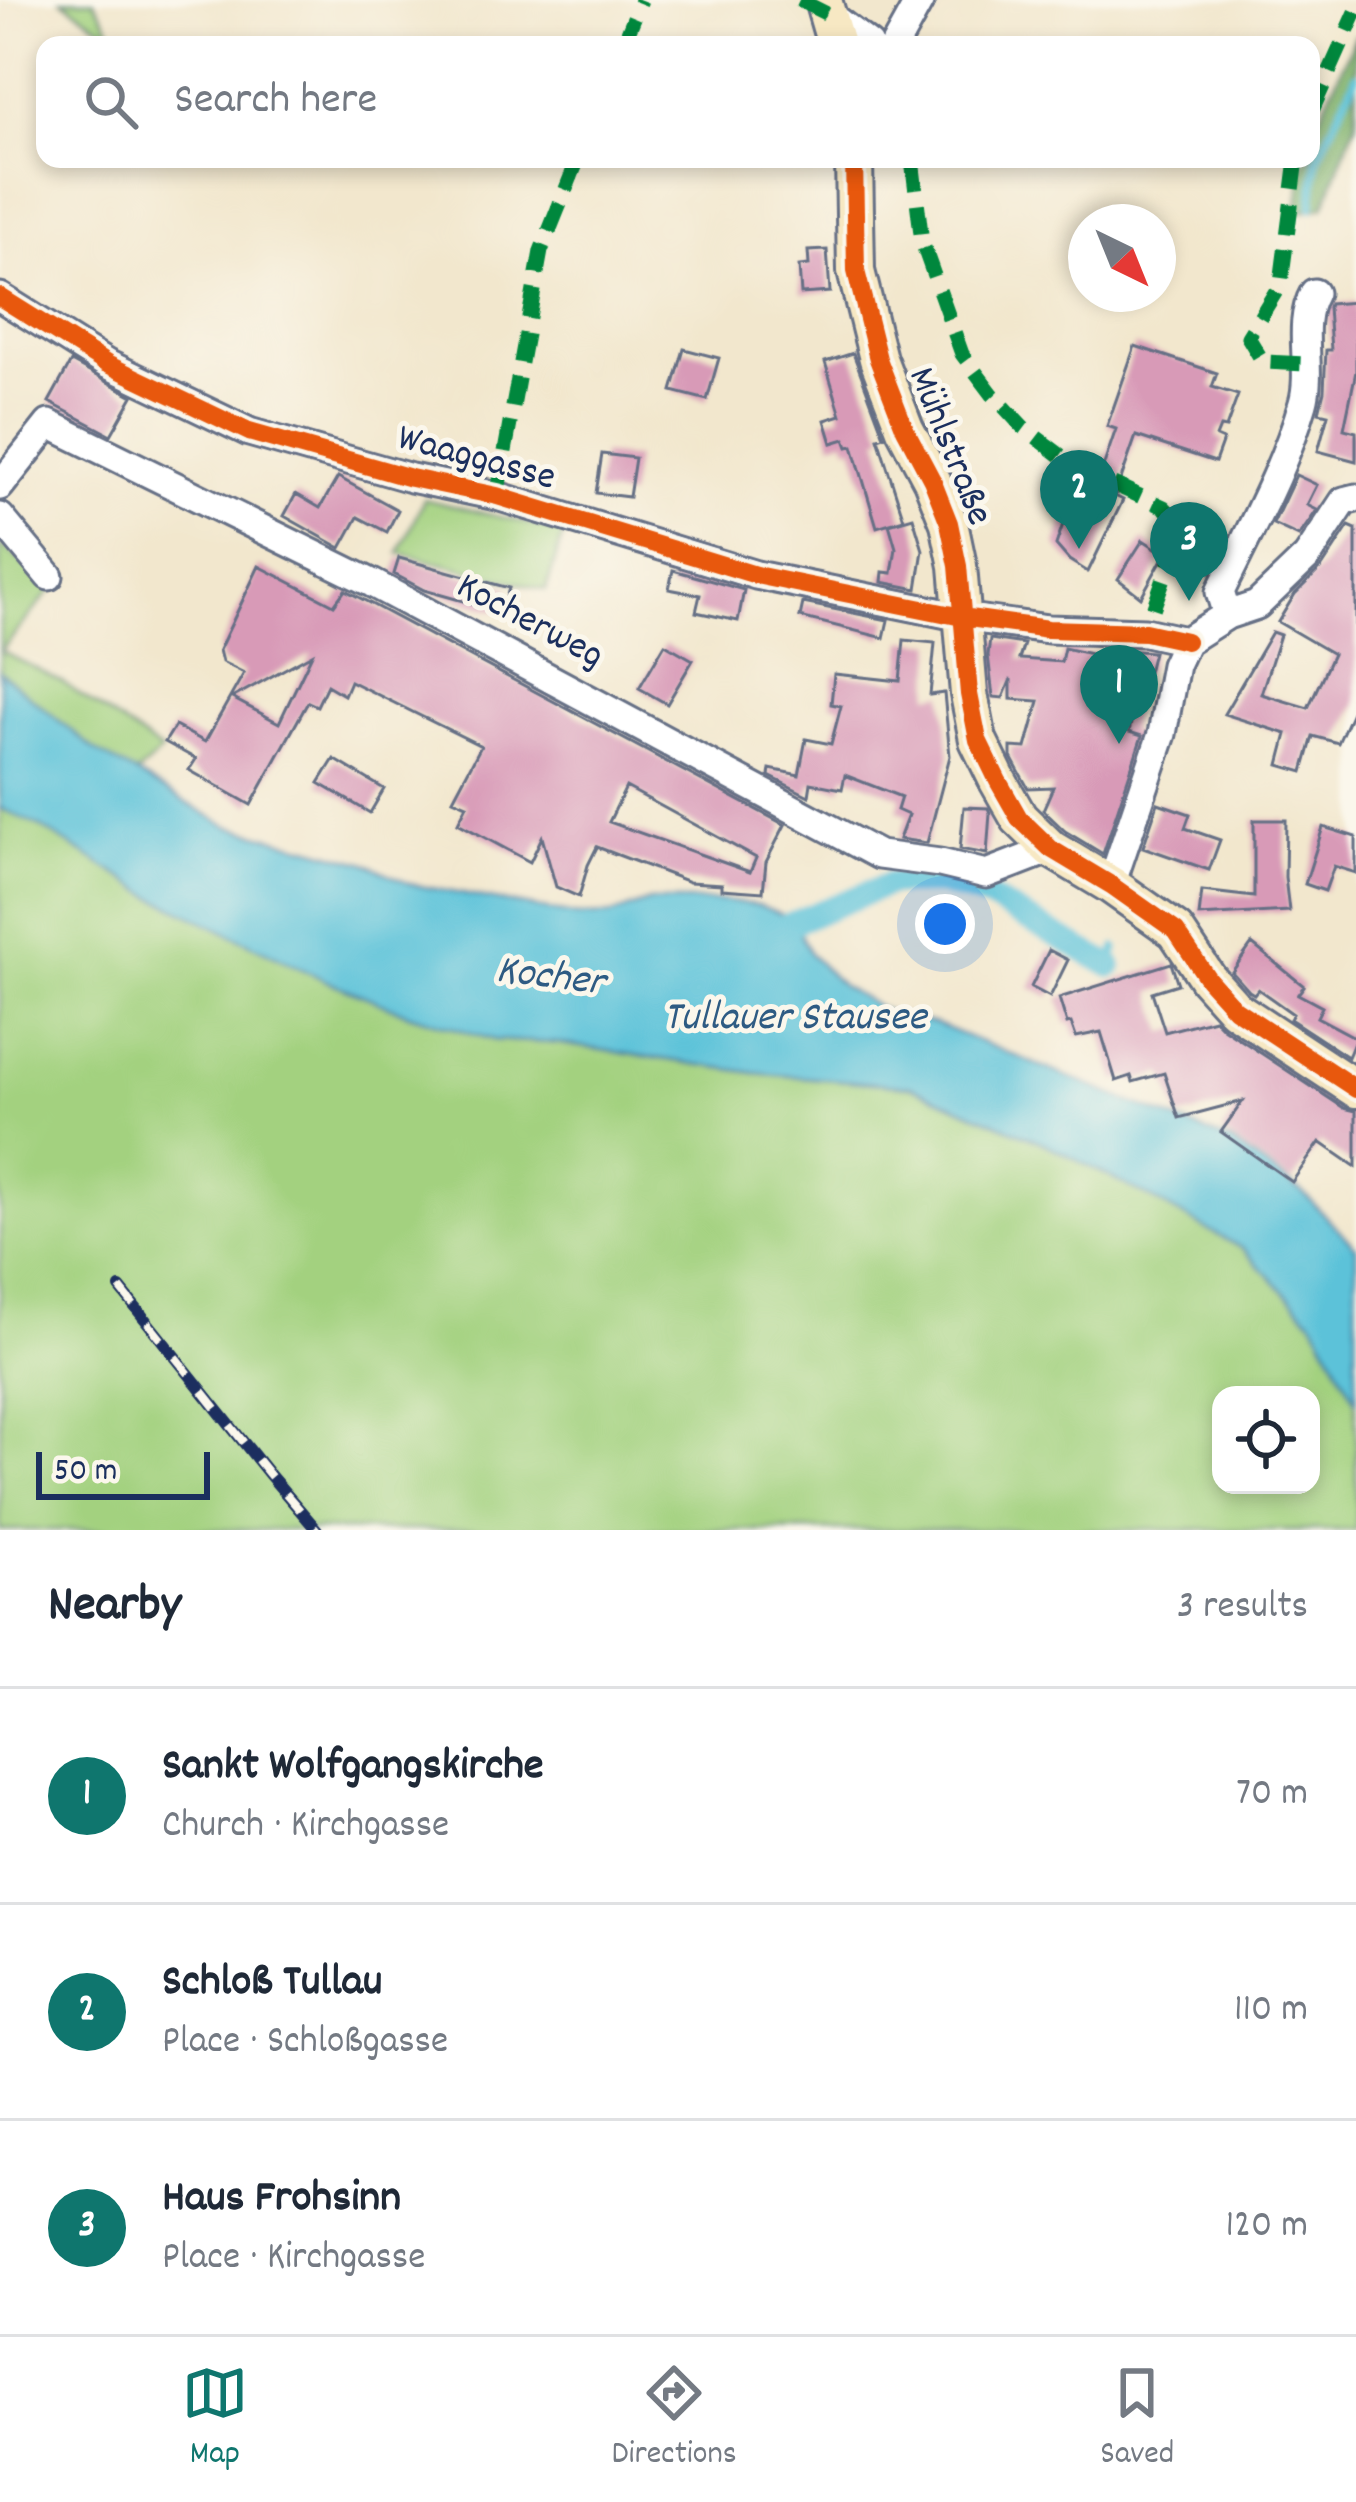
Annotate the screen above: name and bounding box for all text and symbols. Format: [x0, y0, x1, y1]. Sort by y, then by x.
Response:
search box [36, 36, 1320, 168]
icon: search [78, 69, 144, 135]
text: Search here [174, 70, 377, 134]
north arrow [1068, 204, 1176, 312]
street label: Mühlstraße [891, 360, 1005, 534]
street label: Waaggasse [391, 413, 561, 507]
pin: 2 [1040, 450, 1118, 549]
pin: 3 [1150, 502, 1228, 601]
street label: Kocherweg [445, 561, 613, 685]
pin: 1 [1080, 645, 1158, 744]
your location [915, 894, 975, 954]
water label: Kocher [493, 943, 612, 1016]
water label: Tullauer Stausee [664, 990, 929, 1050]
map controls [1212, 1386, 1320, 1494]
button: locate [1212, 1386, 1320, 1494]
scale bar [36, 1446, 210, 1499]
text: 50 m [54, 1449, 118, 1496]
text: Nearby [48, 1572, 181, 1644]
text: 3 results [1177, 1581, 1308, 1636]
text: Sankt Wolfgangskirche [162, 1736, 544, 1800]
text: 1 [83, 1768, 91, 1823]
text: 70 m [1236, 1768, 1308, 1823]
text: Church · Kirchgasse [162, 1800, 449, 1855]
text: Schloß Tullau [162, 1952, 382, 2016]
text: 2 [78, 1984, 96, 2039]
text: 110 m [1234, 1984, 1308, 2039]
text: Place · Schloßgasse [162, 2016, 448, 2071]
text: Haus Frohsinn [162, 2168, 401, 2232]
text: 3 [78, 2200, 96, 2255]
text: 120 m [1225, 2200, 1308, 2255]
text: Place · Kirchgasse [162, 2232, 425, 2287]
tab: Map [182, 2360, 248, 2479]
tab: Directions [612, 2360, 737, 2479]
tab: Saved [1100, 2360, 1174, 2479]

